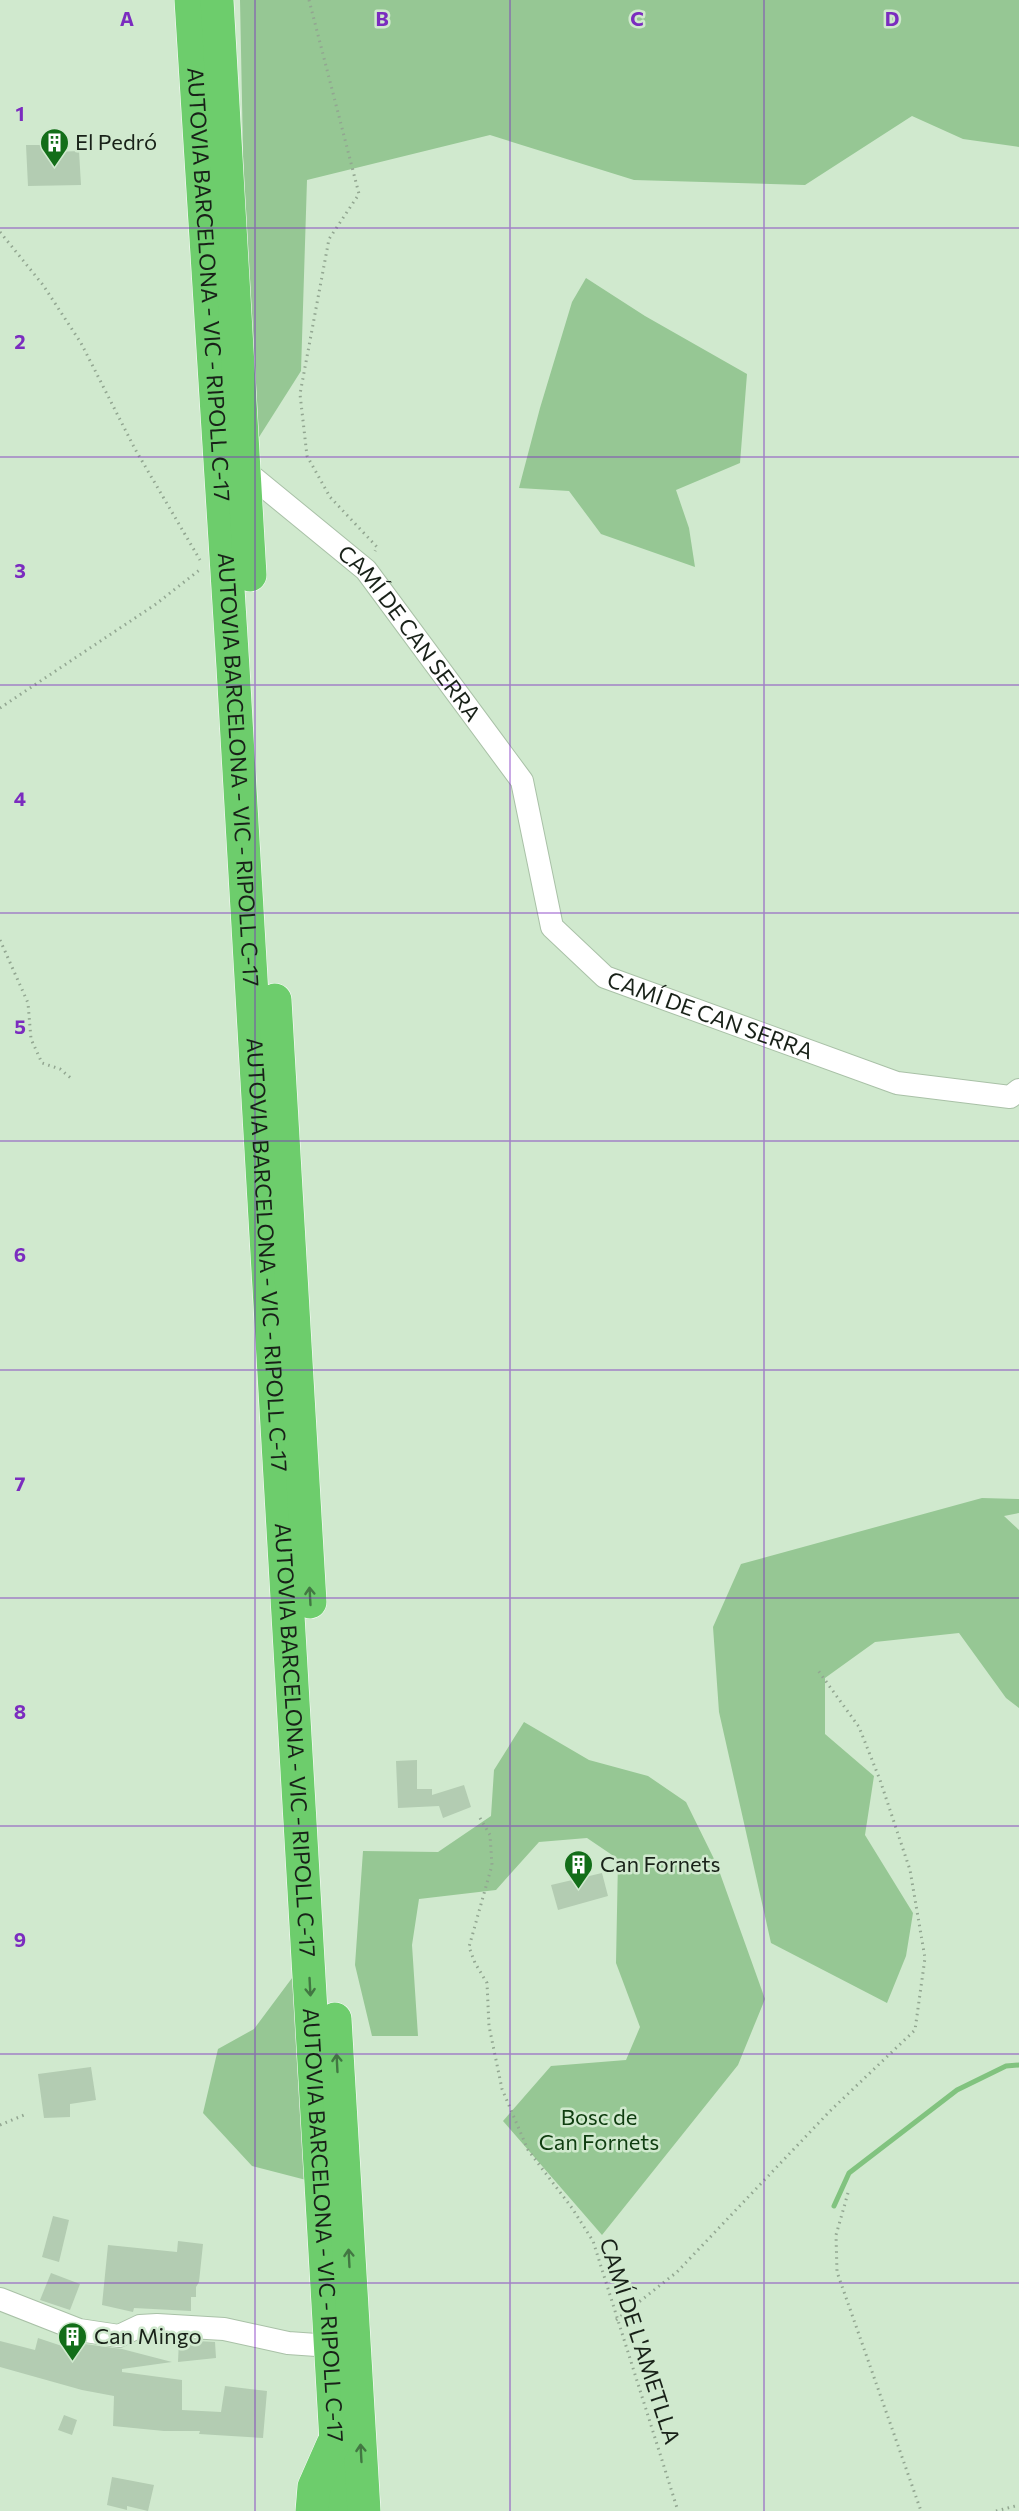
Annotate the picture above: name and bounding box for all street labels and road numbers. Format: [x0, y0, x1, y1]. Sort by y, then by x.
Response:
street label: AUTOVIA BARCELONA - VIC - RIPOLL C-17 [182, 66, 237, 502]
street label: CAMÍ DE CAN SERRA [333, 539, 487, 726]
street label: AUTOVIA BARCELONA - VIC - RIPOLL C-17 [213, 552, 265, 987]
street label: CAMÍ DE CAN SERRA [604, 965, 817, 1064]
street label: AUTOVIA BARCELONA - VIC - RIPOLL C-17 [241, 1037, 294, 1473]
street label: AUTOVIA BARCELONA - VIC - RIPOLL C-17 [270, 1522, 322, 1958]
street label: AUTOVIA BARCELONA - VIC - RIPOLL C-17 [298, 2007, 350, 2443]
street label: CAMÍ DE L'AMETLLA [594, 2235, 686, 2447]

